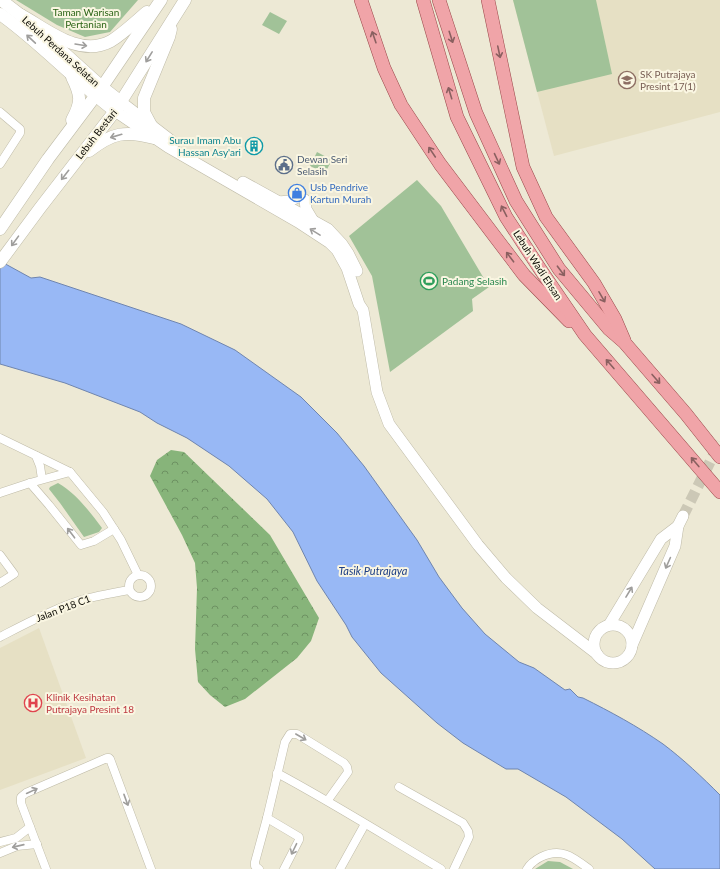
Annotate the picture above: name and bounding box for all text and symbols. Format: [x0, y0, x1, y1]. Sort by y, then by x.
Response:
park label: Taman Warisan Pertanian [53, 6, 119, 30]
street label: Lebuh Perdana Selatan [20, 13, 102, 89]
one-way arrow [448, 30, 455, 43]
one-way arrow [370, 31, 377, 44]
one-way arrow [27, 35, 37, 44]
one-way arrow [74, 41, 87, 49]
one-way arrow [495, 45, 503, 58]
one-way arrow [144, 51, 153, 62]
place label: SK Putrajaya Presint 17(1) [640, 68, 696, 92]
school or university icon: SK Putrajaya Presint 17(1) [617, 70, 637, 90]
one-way arrow [446, 87, 453, 100]
street label: Lebuh Bestari [73, 107, 119, 161]
one-way arrow [110, 133, 123, 140]
place label: Surau Imam Abu Hassan Asy'ari [169, 134, 241, 158]
building icon: Surau Imam Abu Hassan Asy'ari [244, 136, 264, 156]
one-way arrow [428, 147, 436, 158]
one-way arrow [494, 152, 501, 164]
place label: Dewan Seri Selasih [297, 153, 347, 177]
public building icon: Dewan Seri Selasih [274, 155, 294, 175]
one-way arrow [60, 169, 69, 180]
place label: Usb Pendrive Kartun Murah [310, 181, 371, 205]
shop icon: Usb Pendrive Kartun Murah [287, 183, 307, 203]
one-way arrow [500, 206, 507, 218]
one-way arrow [309, 228, 320, 236]
street label: Lebuh Wadi Ehsan [511, 228, 565, 302]
one-way arrow [11, 235, 20, 246]
one-way arrow [506, 251, 514, 262]
one-way arrow [557, 265, 566, 276]
sports icon: Padang Selasih [419, 271, 439, 291]
place label: Padang Selasih [442, 275, 507, 287]
one-way arrow [598, 290, 606, 302]
one-way arrow [606, 359, 615, 369]
one-way arrow [652, 374, 661, 384]
one-way arrow [690, 457, 699, 467]
one-way arrow [67, 528, 75, 539]
one-way arrow [664, 556, 671, 568]
water label: Tasik Putrajaya [339, 564, 408, 577]
one-way arrow [625, 587, 633, 598]
street label: Jalan P18 C1 [34, 592, 92, 624]
place label: Klinik Kesihatan Putrajaya Presint 18 [46, 691, 134, 715]
hospital icon: Klinik Kesihatan Putrajaya Presint 18 [23, 693, 43, 713]
one-way arrow [295, 734, 307, 742]
one-way arrow [26, 787, 38, 794]
one-way arrow [122, 794, 130, 806]
one-way arrow [12, 843, 25, 850]
one-way arrow [290, 843, 297, 855]

